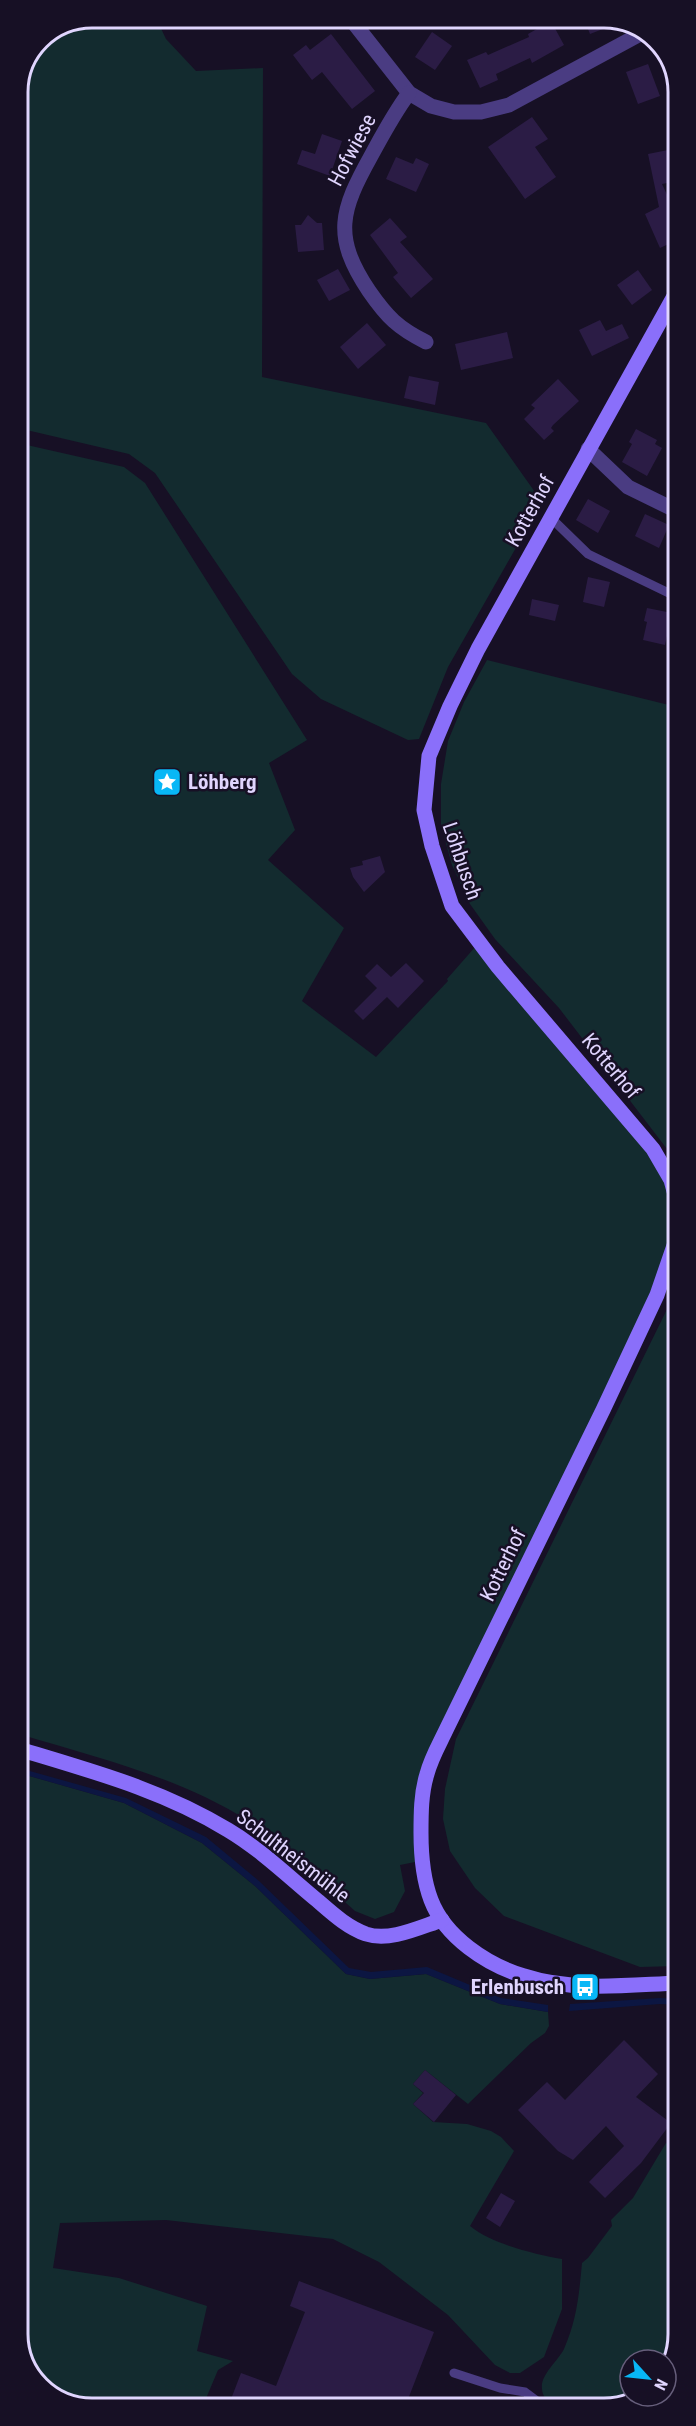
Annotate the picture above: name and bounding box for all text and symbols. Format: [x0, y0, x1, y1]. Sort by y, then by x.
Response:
street label: Hofwiese [323, 110, 381, 190]
street label: Kotterhof [501, 471, 560, 551]
place icon: Löhberg [151, 766, 183, 798]
place label: Löhberg [188, 770, 257, 794]
street label: Löhbusch [438, 819, 486, 903]
street label: Kotterhof [577, 1029, 645, 1104]
street label: Kotterhof [475, 1524, 531, 1605]
street label: Schultheismühle [232, 1804, 355, 1908]
bus stop icon: Erlenbusch [569, 1971, 601, 2003]
place label: Erlenbusch [471, 1975, 564, 1999]
north arrow [618, 2348, 678, 2408]
text: N [650, 2376, 672, 2393]

